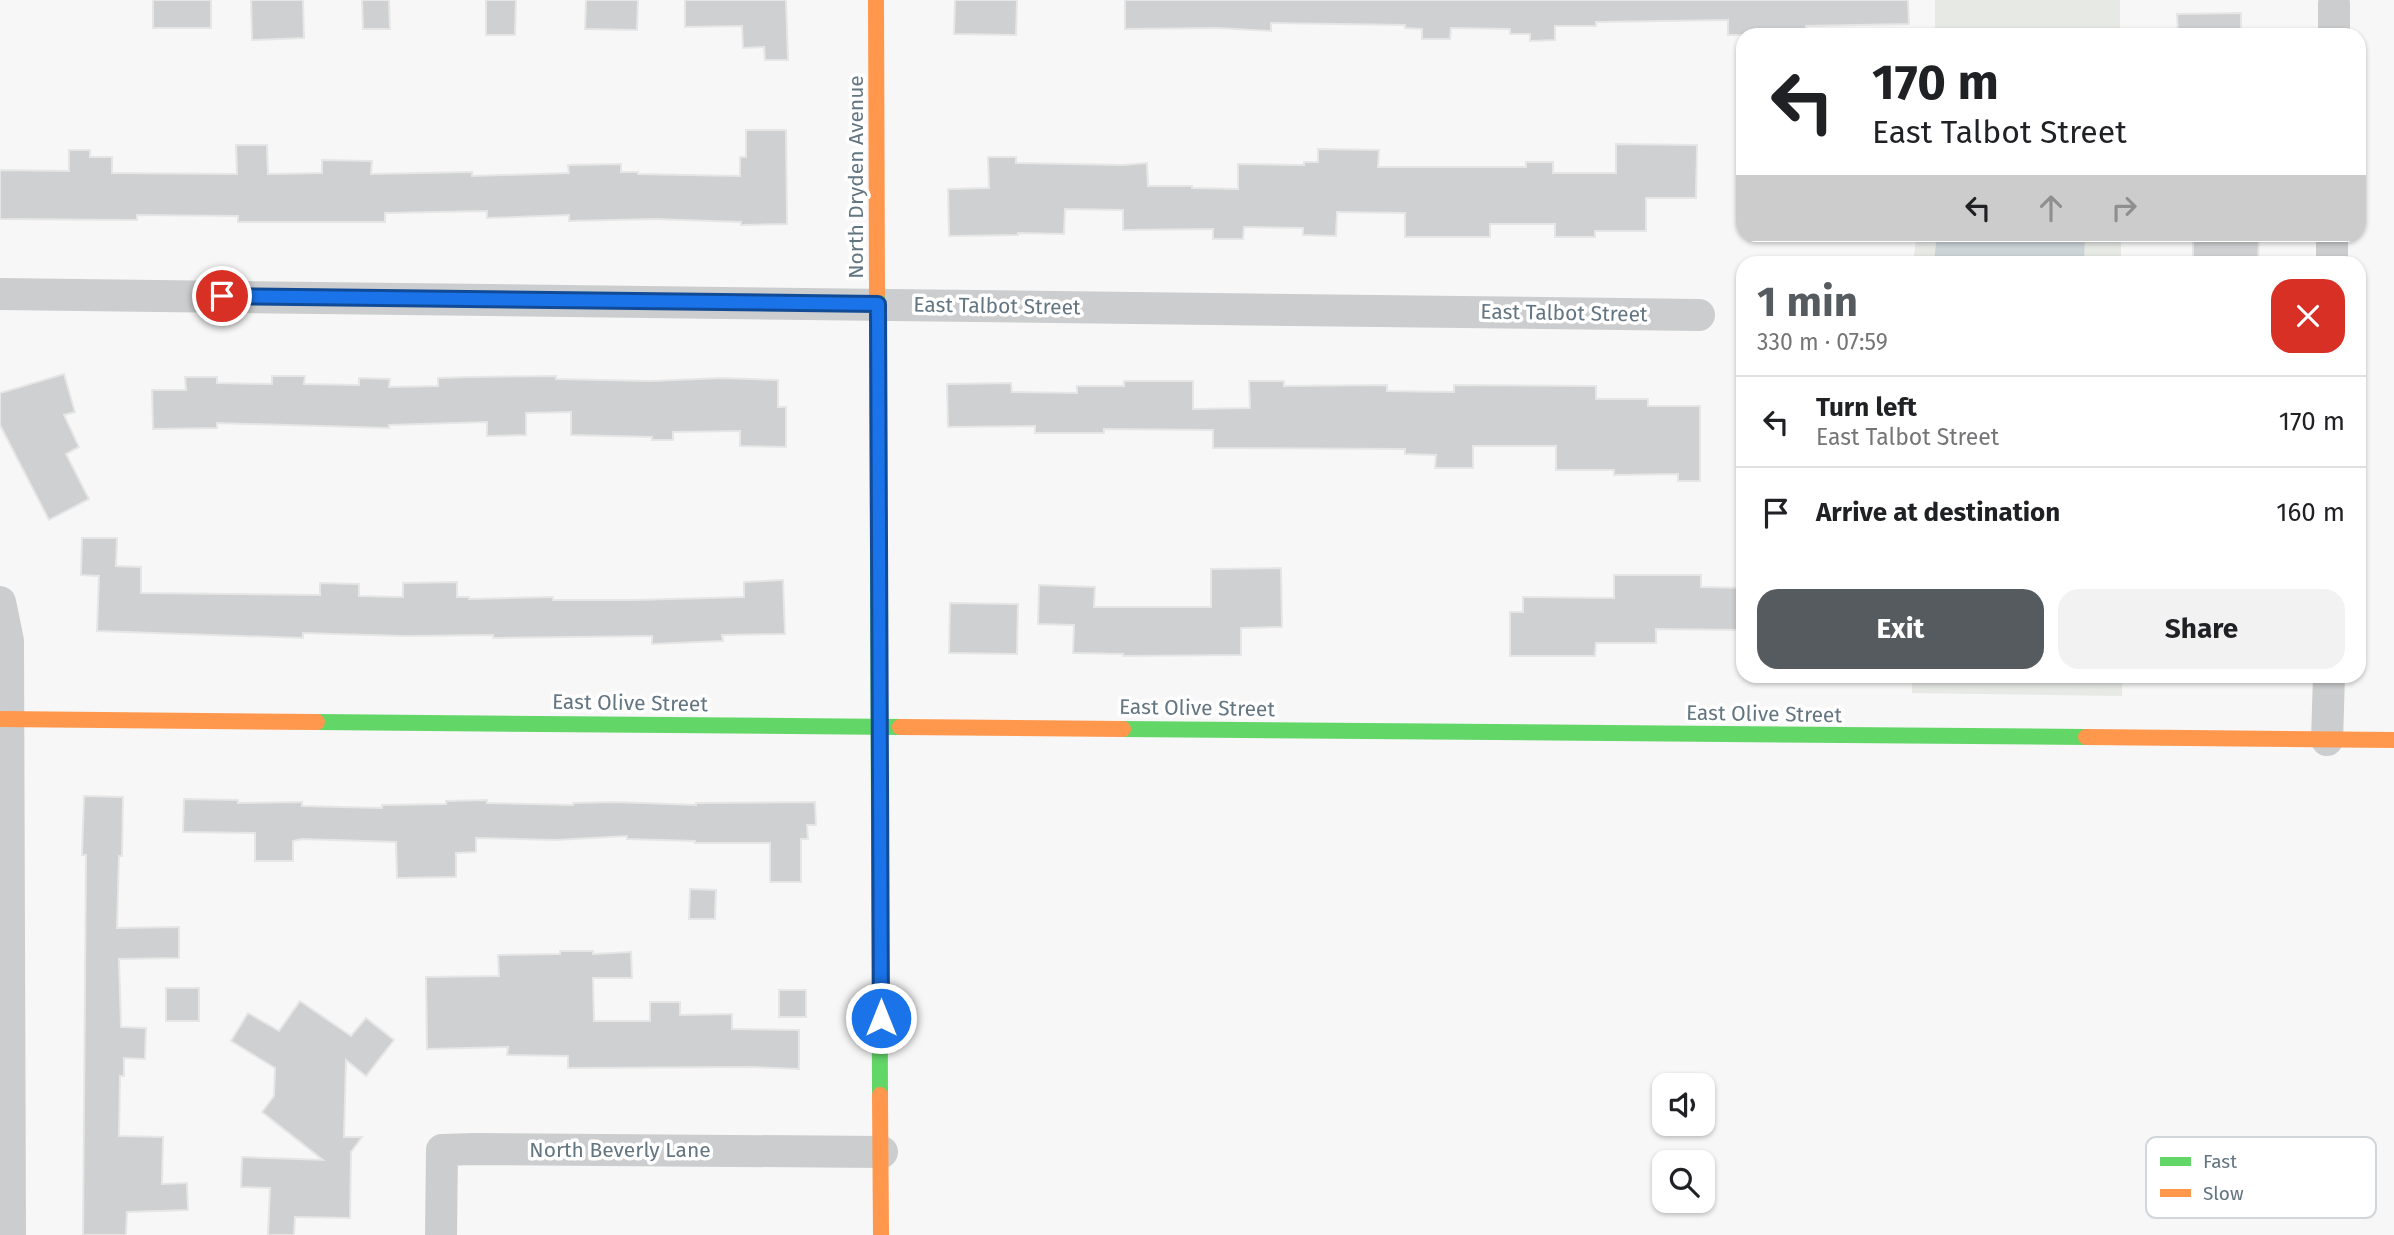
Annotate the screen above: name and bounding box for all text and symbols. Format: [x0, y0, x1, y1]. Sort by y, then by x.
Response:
text: 170 m [1872, 53, 1999, 112]
icon: left [1757, 56, 1848, 147]
street label: North Dryden Avenue [843, 75, 869, 279]
text: East Talbot Street [1872, 113, 2127, 151]
icon: left [1959, 189, 1997, 227]
icon: ahead [2032, 189, 2070, 227]
icon: right [2105, 189, 2143, 227]
pin [192, 266, 252, 326]
icon: arrive [203, 277, 241, 315]
text: 1 min [1757, 277, 1858, 327]
button: close [2271, 279, 2345, 353]
street label: East Talbot Street [913, 292, 1081, 320]
street label: East Talbot Street [1480, 299, 1648, 327]
text: 330 m · 07:59 [1757, 328, 1888, 356]
text: Turn left [1816, 392, 1917, 423]
icon: left [1757, 403, 1795, 441]
text: 170 m [2279, 406, 2345, 437]
text: East Talbot Street [1816, 423, 1999, 451]
icon: arrive [1757, 494, 1795, 532]
text: Arrive at destination [1816, 497, 2060, 528]
text: 160 m [2276, 497, 2345, 528]
button: Exit [1757, 589, 2044, 669]
button: Share [2058, 589, 2345, 669]
street label: East Olive Street [552, 689, 709, 717]
street label: East Olive Street [1119, 694, 1276, 722]
street label: East Olive Street [1686, 700, 1843, 728]
position arrow [844, 981, 918, 1055]
map controls [1652, 1073, 1715, 1213]
button: sound [1652, 1073, 1715, 1136]
street label: North Beverly Lane [529, 1137, 711, 1163]
legend [2146, 1137, 2376, 1218]
button: search [1652, 1150, 1715, 1213]
text: Fast [2203, 1150, 2237, 1173]
text: Slow [2203, 1182, 2244, 1205]

